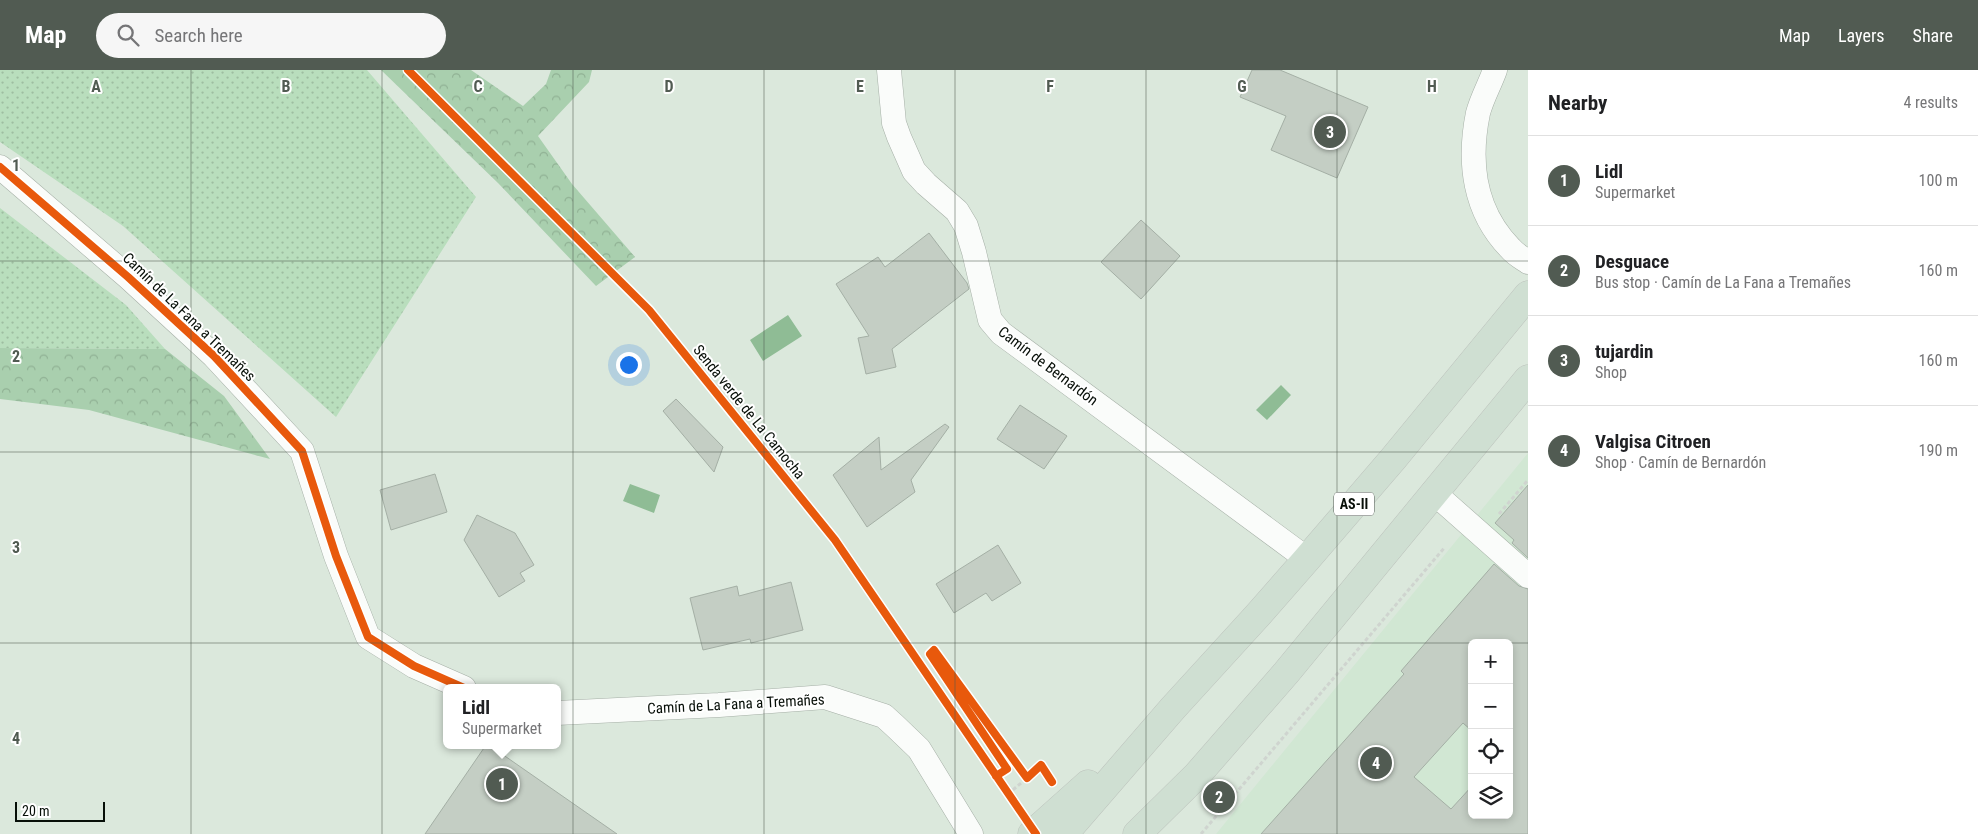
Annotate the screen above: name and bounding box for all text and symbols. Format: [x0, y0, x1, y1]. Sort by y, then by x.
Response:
search box [96, 13, 446, 58]
text: Map [25, 21, 66, 49]
icon: search [114, 21, 142, 49]
text: Search here [154, 24, 243, 47]
text: Map [1779, 25, 1810, 46]
text: Layers [1838, 25, 1885, 46]
text: Share [1913, 25, 1953, 46]
text: A [91, 77, 101, 96]
text: B [282, 77, 291, 96]
text: C [473, 77, 483, 96]
text: D [664, 77, 674, 96]
text: E [856, 77, 864, 96]
text: F [1046, 77, 1054, 96]
text: G [1237, 77, 1247, 96]
text: H [1427, 77, 1437, 96]
text: Nearby [1548, 91, 1607, 115]
text: 4 results [1903, 93, 1958, 112]
pin: 3 [1314, 113, 1346, 151]
text: 1 [12, 156, 20, 175]
text: Lidl [1595, 160, 1623, 183]
text: 1 [1560, 171, 1568, 190]
text: 100 m [1919, 171, 1958, 190]
text: Supermarket [1595, 183, 1675, 202]
street label: Camín de La Fana a Tremañes [119, 249, 259, 385]
text: Desguace [1595, 250, 1669, 273]
text: 2 [1560, 261, 1568, 280]
text: 160 m [1919, 261, 1958, 280]
text: Bus stop · Camín de La Fana a Tremañes [1595, 273, 1851, 292]
street label: Camín de Bernardón [995, 323, 1101, 409]
text: tujardin [1595, 340, 1653, 363]
street label: Senda verde de La Camocha [689, 341, 809, 483]
text: 2 [12, 347, 20, 366]
text: 3 [1560, 351, 1568, 370]
text: 160 m [1919, 351, 1958, 370]
your location [616, 352, 642, 378]
text: Shop [1595, 363, 1627, 382]
text: Valgisa Citroen [1595, 430, 1711, 453]
text: 4 [1560, 441, 1568, 460]
text: 190 m [1919, 441, 1958, 460]
text: Shop · Camín de Bernardón [1595, 453, 1766, 472]
road number: AS-II [1334, 492, 1374, 516]
text: 3 [12, 538, 20, 557]
map controls [1468, 639, 1513, 819]
button: + [1468, 639, 1513, 684]
popup [443, 684, 561, 749]
button: − [1468, 684, 1513, 729]
street label: Camín de La Fana a Tremañes [647, 690, 825, 718]
text: Lidl [462, 696, 490, 719]
text: Supermarket [462, 719, 542, 738]
text: 4 [12, 729, 20, 748]
button: locate [1468, 729, 1513, 774]
pin: 4 [1360, 744, 1392, 782]
pin: 1 [486, 765, 518, 803]
button: layers [1468, 774, 1513, 819]
pin: 2 [1203, 778, 1235, 816]
scale bar [15, 799, 105, 822]
text: 20 m [22, 803, 50, 819]

